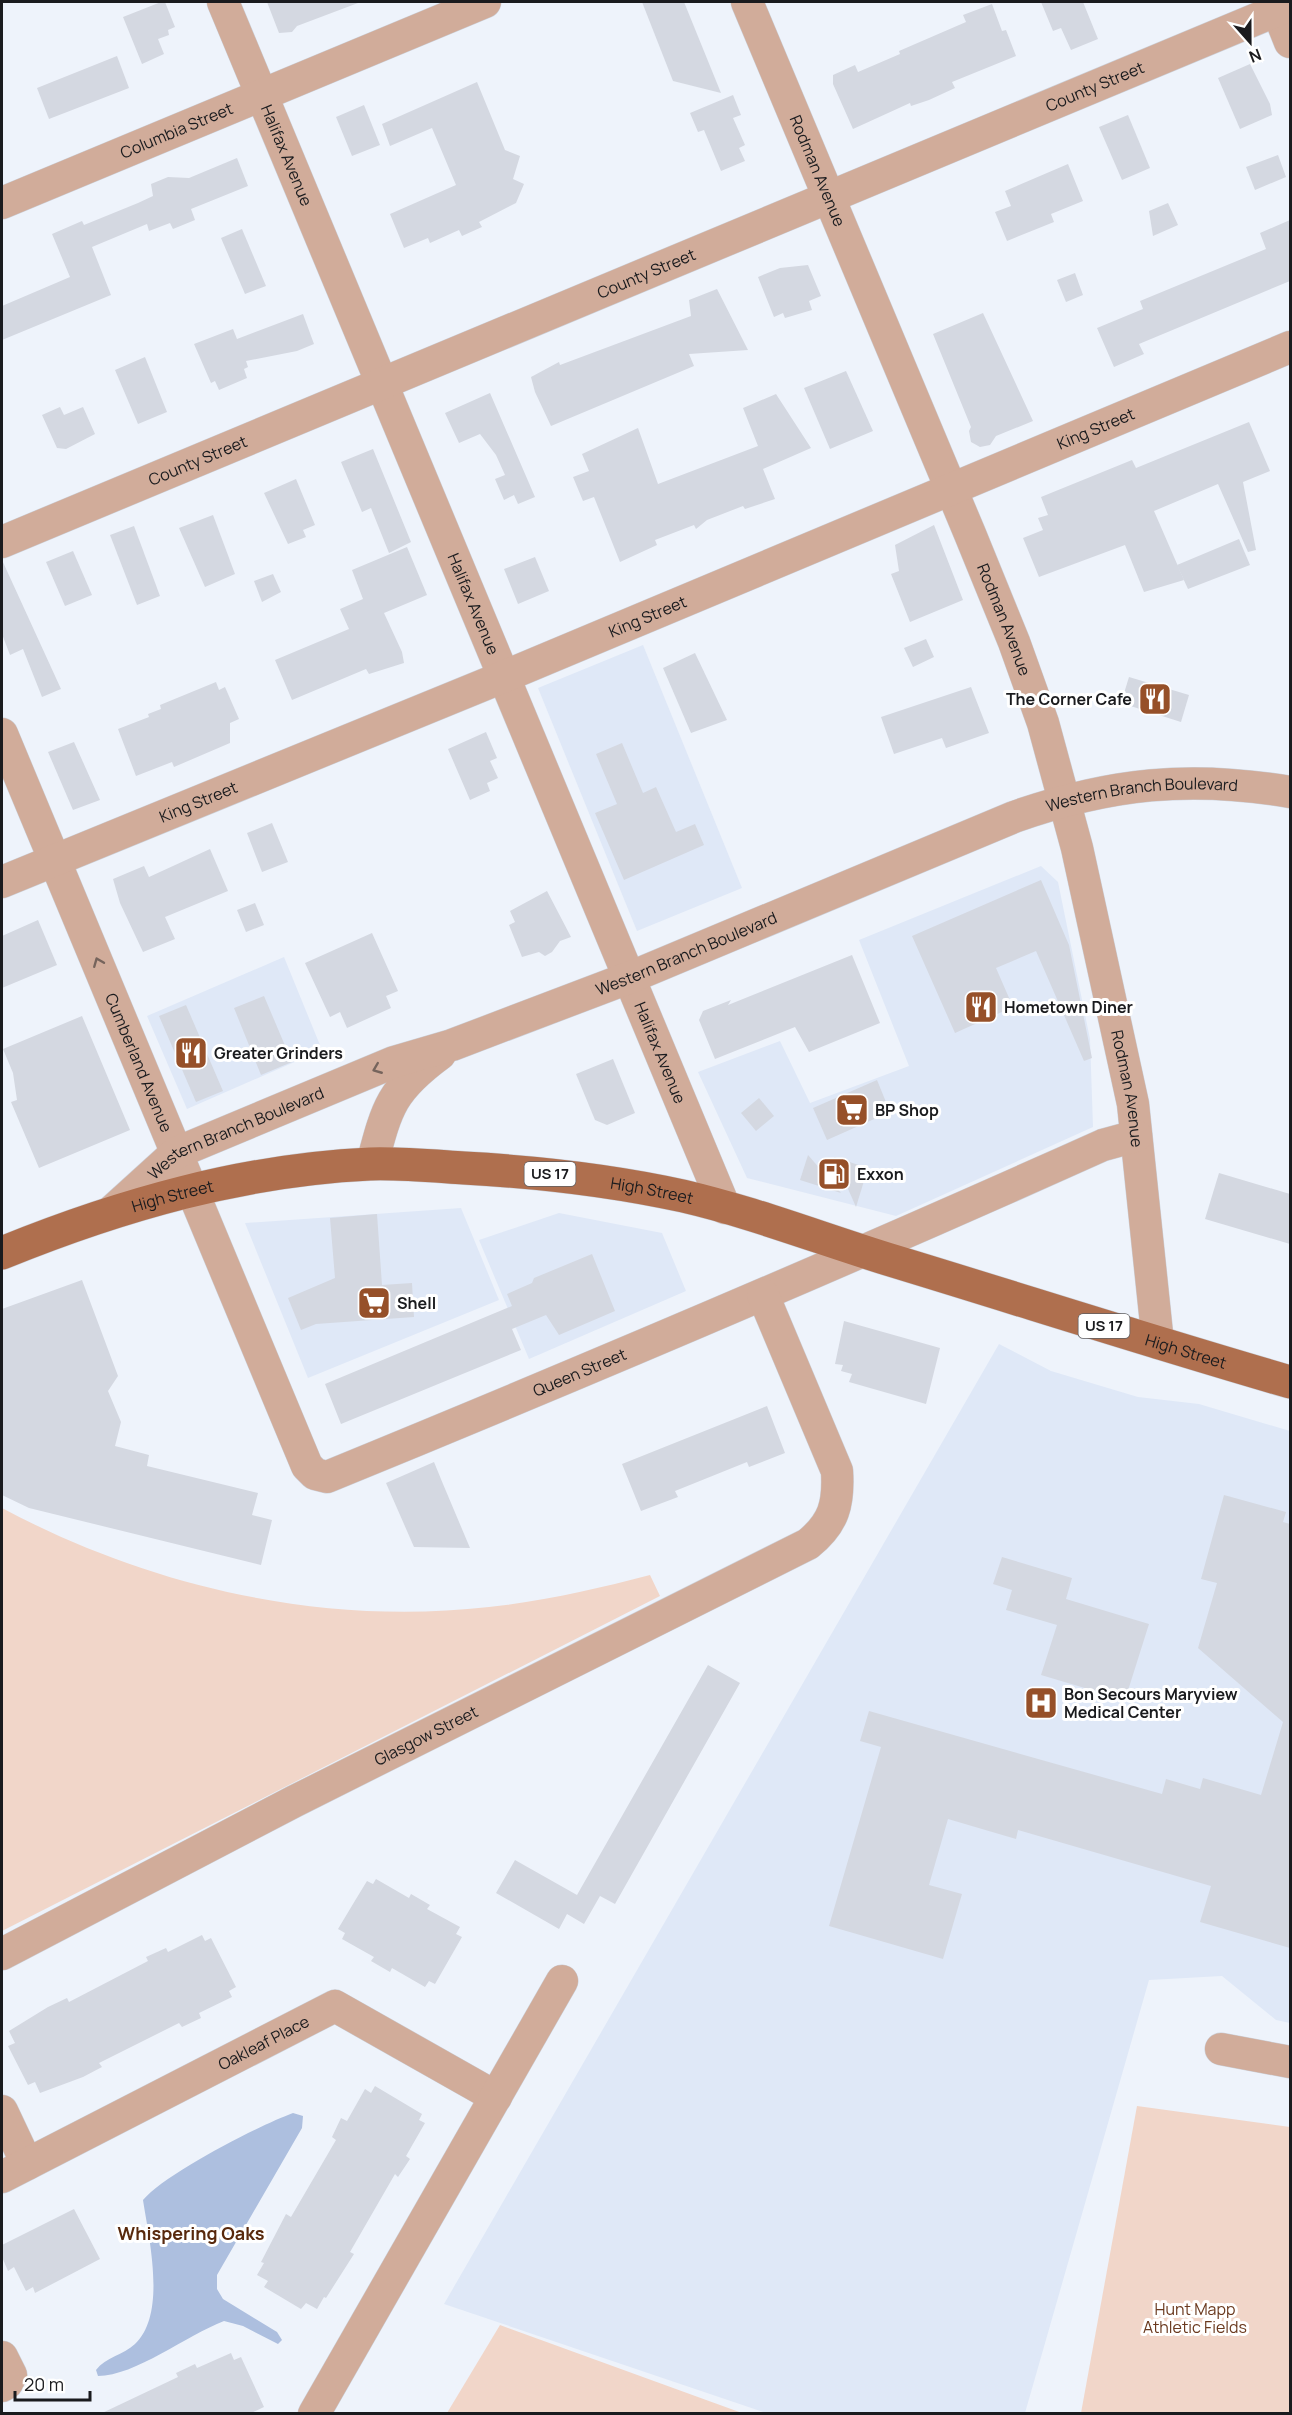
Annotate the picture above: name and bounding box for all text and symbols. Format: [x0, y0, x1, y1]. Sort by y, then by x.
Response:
north arrow [1220, 12, 1280, 72]
text: N [1246, 44, 1265, 68]
street label: County Street [1042, 56, 1147, 117]
street label: Columbia Street [117, 97, 236, 164]
street label: Halifax Avenue [256, 101, 318, 209]
street label: Rodman Avenue [785, 112, 851, 230]
street label: County Street [594, 243, 699, 304]
street label: King Street [1053, 402, 1138, 455]
street label: County Street [145, 430, 250, 491]
street label: Halifax Avenue [443, 550, 504, 658]
street label: Rodman Avenue [972, 560, 1036, 679]
street label: King Street [605, 590, 690, 643]
restaurant icon: The Corner Cafe [1137, 681, 1173, 717]
place label: The Corner Cafe [1006, 688, 1132, 710]
street label: Western Branch Boulevard [1043, 772, 1239, 817]
street label: King Street [156, 776, 241, 828]
street label: Western Branch Boulevard [592, 906, 780, 1000]
one-way arrow [93, 958, 105, 969]
restaurant icon: Hometown Diner [963, 989, 999, 1025]
street label: Cumberland Avenue [100, 990, 178, 1136]
place label: Hometown Diner [1004, 996, 1133, 1018]
street label: Halifax Avenue [629, 998, 691, 1107]
street label: Rodman Avenue [1106, 1028, 1148, 1148]
restaurant icon: Greater Grinders [173, 1035, 209, 1071]
place label: Greater Grinders [214, 1042, 343, 1064]
one-way arrow [372, 1062, 383, 1074]
street label: Western Branch Boulevard [143, 1081, 327, 1185]
supermarket icon: BP Shop [834, 1092, 870, 1128]
place label: BP Shop [875, 1099, 939, 1121]
fuel station icon: Exxon [816, 1156, 852, 1192]
road number: US 17 [524, 1162, 576, 1186]
place label: Exxon [857, 1163, 904, 1185]
street label: High Street [609, 1172, 696, 1209]
street label: High Street [129, 1175, 216, 1217]
supermarket icon: Shell [356, 1285, 392, 1321]
place label: Shell [397, 1292, 436, 1314]
road number: US 17 [1078, 1314, 1130, 1338]
street label: High Street [1143, 1328, 1229, 1374]
street label: Queen Street [529, 1343, 630, 1402]
place label: Bon Secours Maryview Medical Center [1064, 1683, 1238, 1723]
hospital icon: Bon Secours Maryview Medical Center [1023, 1685, 1059, 1721]
street label: Glasgow Street [370, 1700, 482, 1771]
street label: Oakleaf Place [214, 2010, 313, 2075]
district label: Whispering Oaks [118, 2221, 265, 2245]
park label: Hunt Mapp Athletic Fields [1143, 2298, 1247, 2338]
scale bar [15, 2364, 90, 2402]
text: 20 m [24, 2372, 64, 2396]

